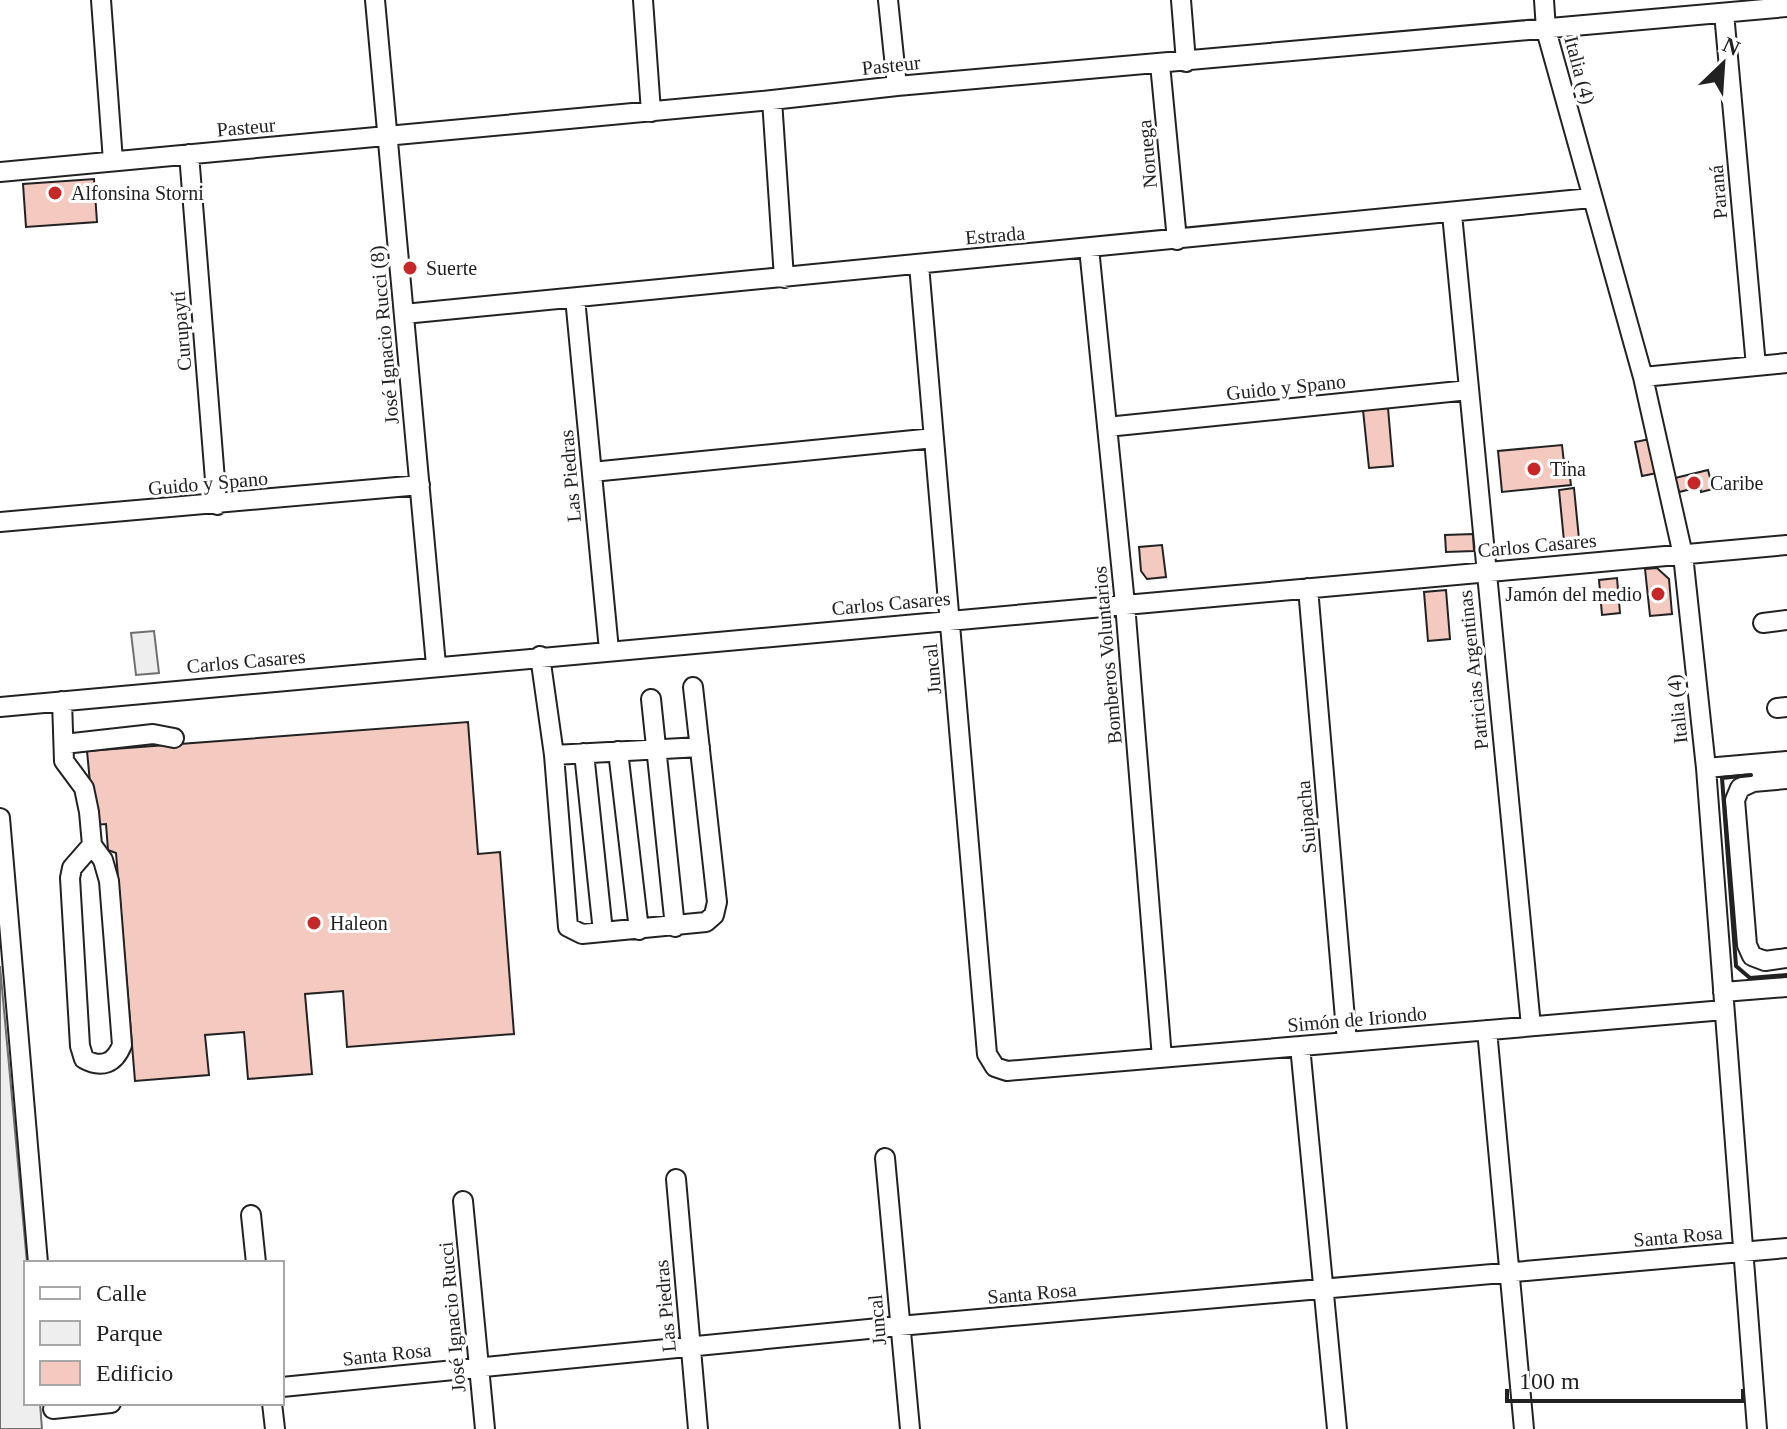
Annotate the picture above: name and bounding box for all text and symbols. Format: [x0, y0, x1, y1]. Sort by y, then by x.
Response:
north arrow [1683, 24, 1763, 104]
text: N [1719, 32, 1744, 61]
street label: Italia (4) [1559, 34, 1600, 107]
street label: Pasteur [861, 51, 922, 79]
street label: Pasteur [216, 113, 277, 141]
street label: Noruega [1133, 119, 1162, 189]
street label: Paraná [1705, 164, 1731, 220]
place label: Alfonsina Storni [71, 182, 204, 204]
marker: Alfonsina Storni [46, 184, 64, 202]
street label: Estrada [964, 221, 1026, 249]
street label: José Ignacio Rucci (8) [365, 245, 404, 425]
place label: Suerte [426, 257, 477, 279]
marker: Suerte [401, 259, 419, 277]
street label: Curupaytí [167, 290, 196, 372]
street label: Guido y Spano [1225, 370, 1347, 405]
street label: Las Piedras [555, 429, 585, 523]
place label: Tina [1550, 458, 1586, 480]
marker: Tina [1525, 460, 1543, 478]
street label: Guido y Spano [147, 467, 269, 500]
place label: Caribe [1710, 472, 1763, 494]
marker: Caribe [1685, 474, 1703, 492]
street label: Carlos Casares [1477, 529, 1598, 561]
street label: Bomberos Voluntarios [1088, 565, 1126, 745]
place label: Jamón del medio [1505, 583, 1642, 605]
marker: Jamón del medio [1649, 585, 1667, 603]
street label: Carlos Casares [831, 587, 952, 619]
street label: Patricias Argentinas [1454, 589, 1493, 751]
street label: Juncal [919, 642, 945, 695]
street label: Carlos Casares [186, 645, 307, 677]
street label: Italia (4) [1662, 673, 1693, 745]
street label: Suipacha [1292, 779, 1321, 854]
place label: Haleon [330, 912, 388, 934]
marker: Haleon [305, 914, 323, 932]
street label: Simón de Iriondo [1286, 1002, 1428, 1036]
street label: Santa Rosa [1632, 1221, 1724, 1251]
street label: José Ignacio Rucci [434, 1240, 471, 1393]
street label: Las Piedras [650, 1259, 680, 1353]
legend [24, 1261, 284, 1405]
street label: Santa Rosa [986, 1278, 1078, 1308]
text: Calle [96, 1280, 147, 1306]
street label: Juncal [864, 1293, 890, 1346]
text: Parque [96, 1320, 163, 1346]
street label: Santa Rosa [341, 1338, 433, 1370]
scale bar [1507, 1353, 1743, 1403]
text: Edificio [96, 1360, 173, 1386]
text: 100 m [1519, 1368, 1580, 1394]

